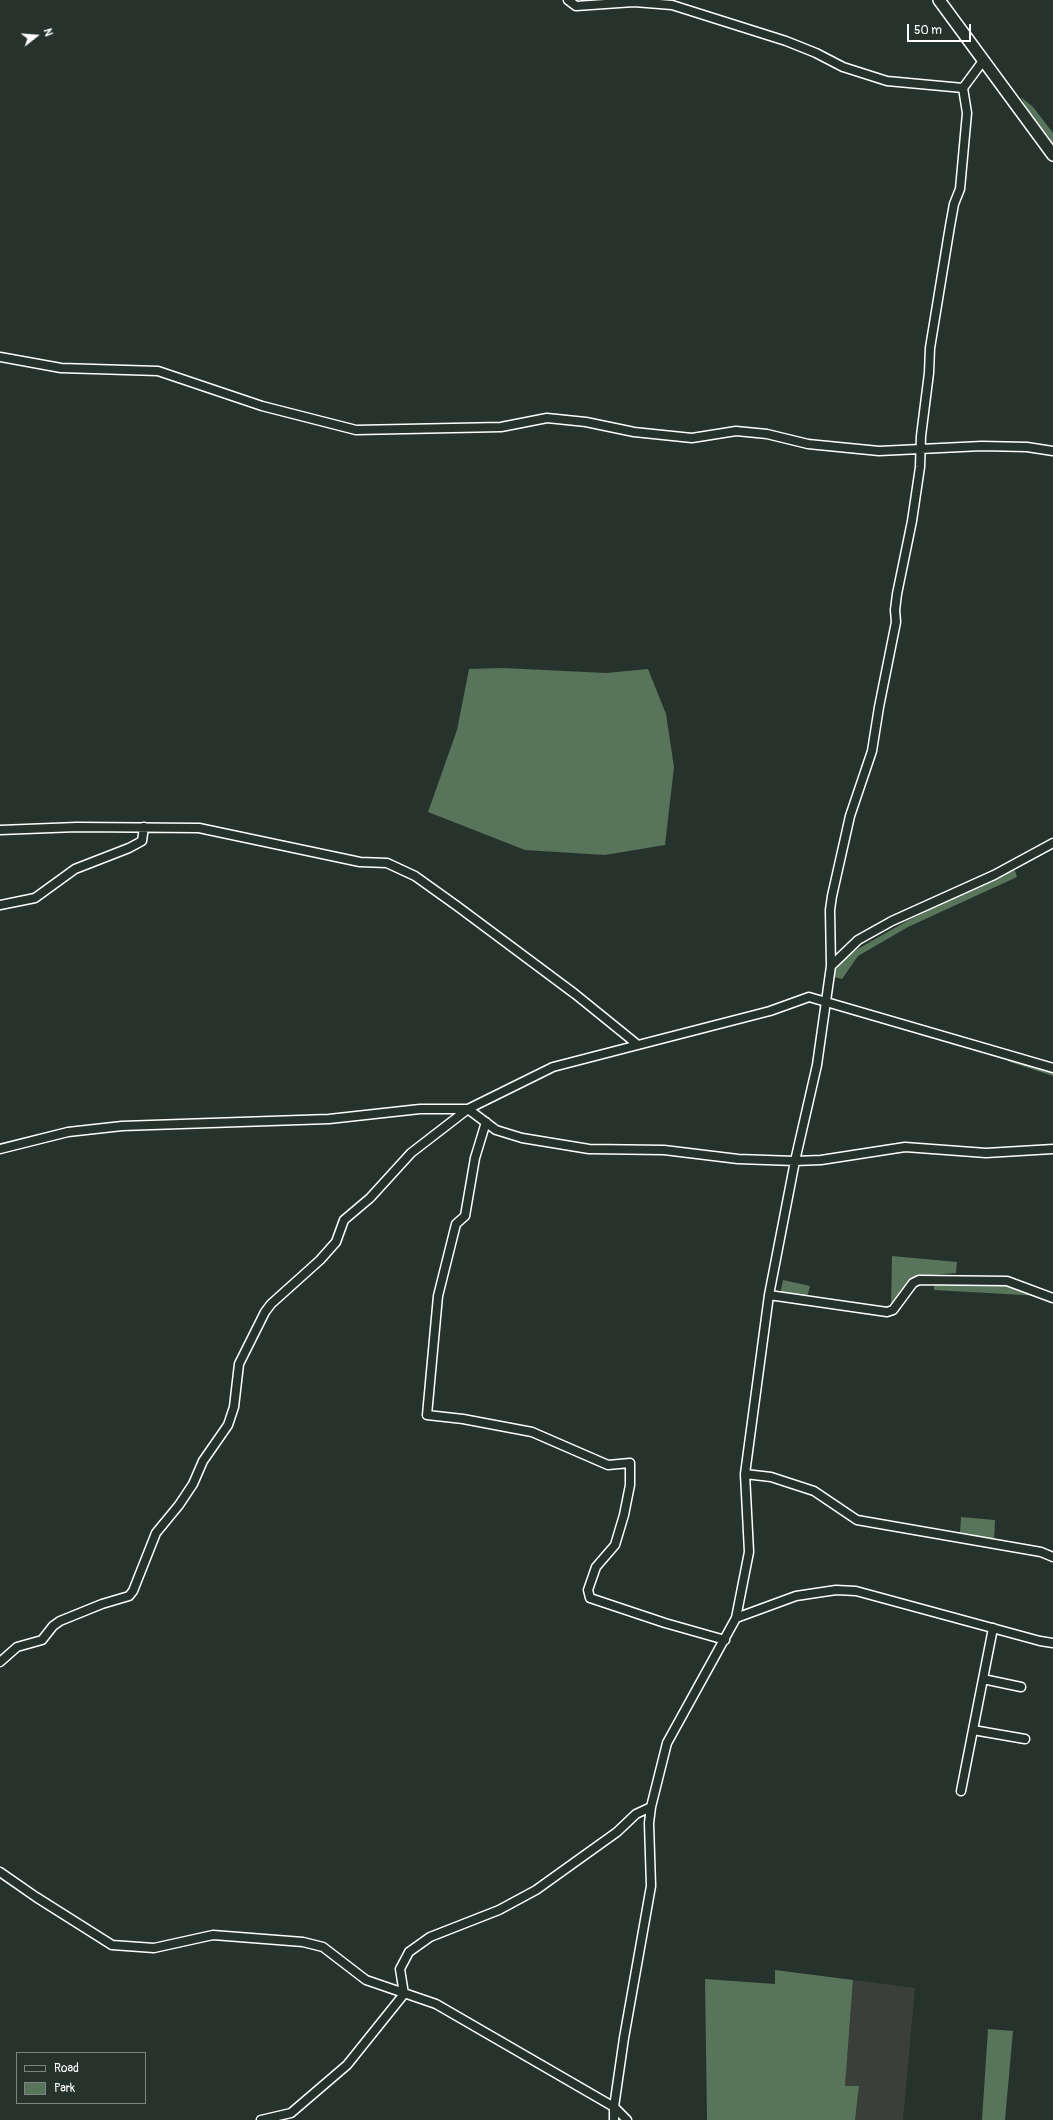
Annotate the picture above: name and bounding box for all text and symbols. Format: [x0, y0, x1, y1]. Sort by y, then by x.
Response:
north arrow [16, 16, 56, 56]
scale bar [909, 16, 973, 42]
text: 50 m [914, 23, 942, 38]
text: N [41, 27, 55, 38]
legend [16, 2052, 146, 2104]
text: Road [54, 2061, 79, 2076]
text: Park [54, 2081, 75, 2096]

